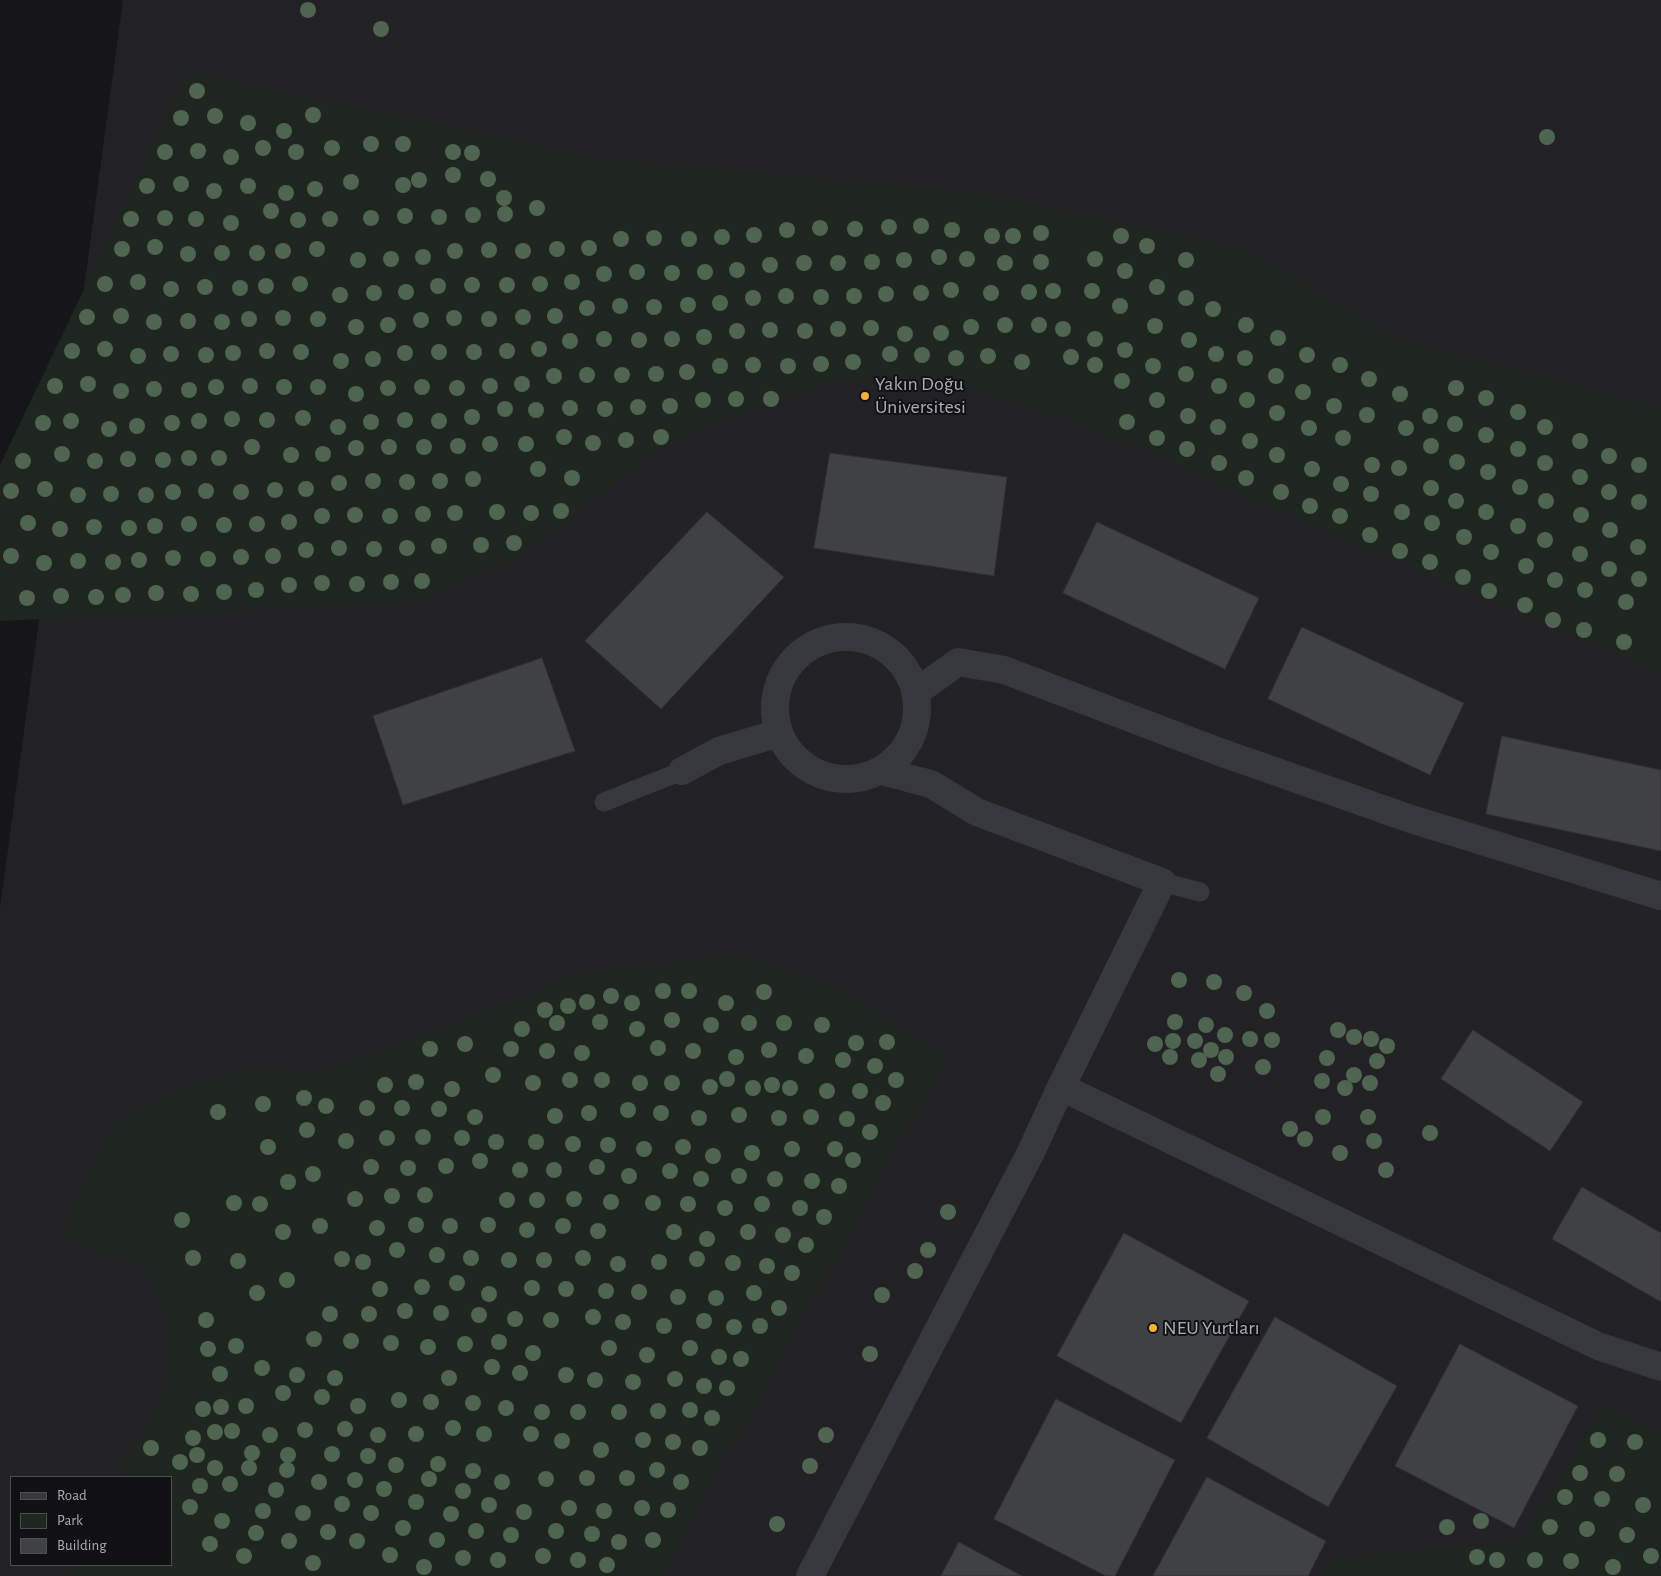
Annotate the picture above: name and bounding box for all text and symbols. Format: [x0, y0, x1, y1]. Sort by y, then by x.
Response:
place label: Yakın Doğu Üniversitesi [875, 372, 966, 419]
marker: Yakın Doğu Üniversitesi [859, 390, 871, 402]
place label: NEU Yurtları [1163, 1316, 1260, 1340]
marker: NEU Yurtları [1147, 1322, 1159, 1334]
legend [10, 1476, 172, 1566]
text: Road [57, 1488, 87, 1503]
text: Park [57, 1513, 83, 1528]
text: Building [57, 1538, 107, 1553]

